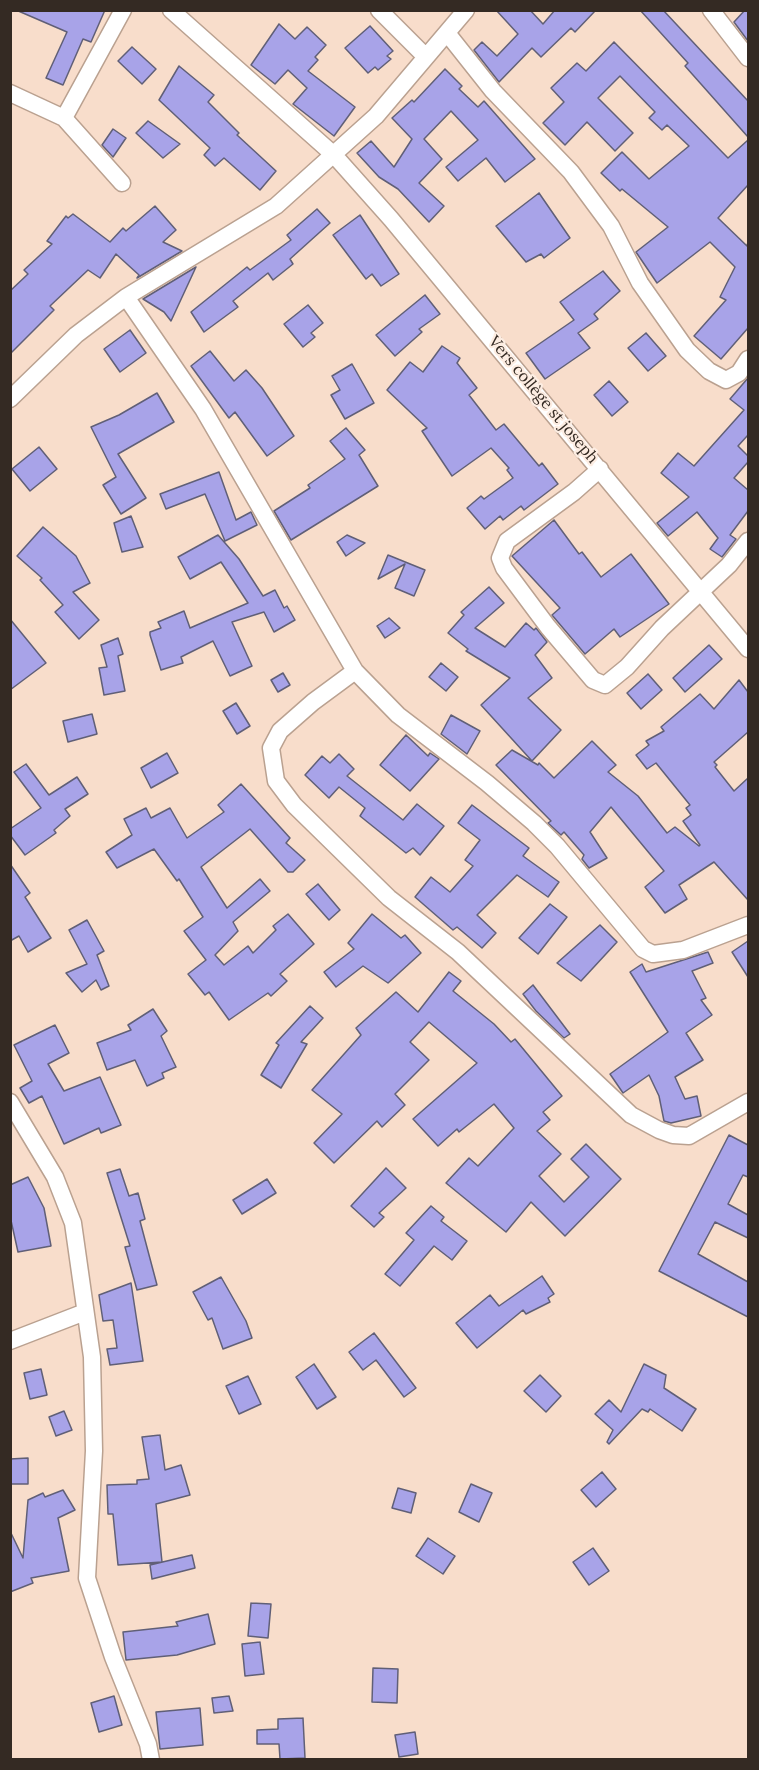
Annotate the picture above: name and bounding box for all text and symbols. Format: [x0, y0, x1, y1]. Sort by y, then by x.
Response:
street label: Vers collège st joseph [484, 332, 602, 468]

